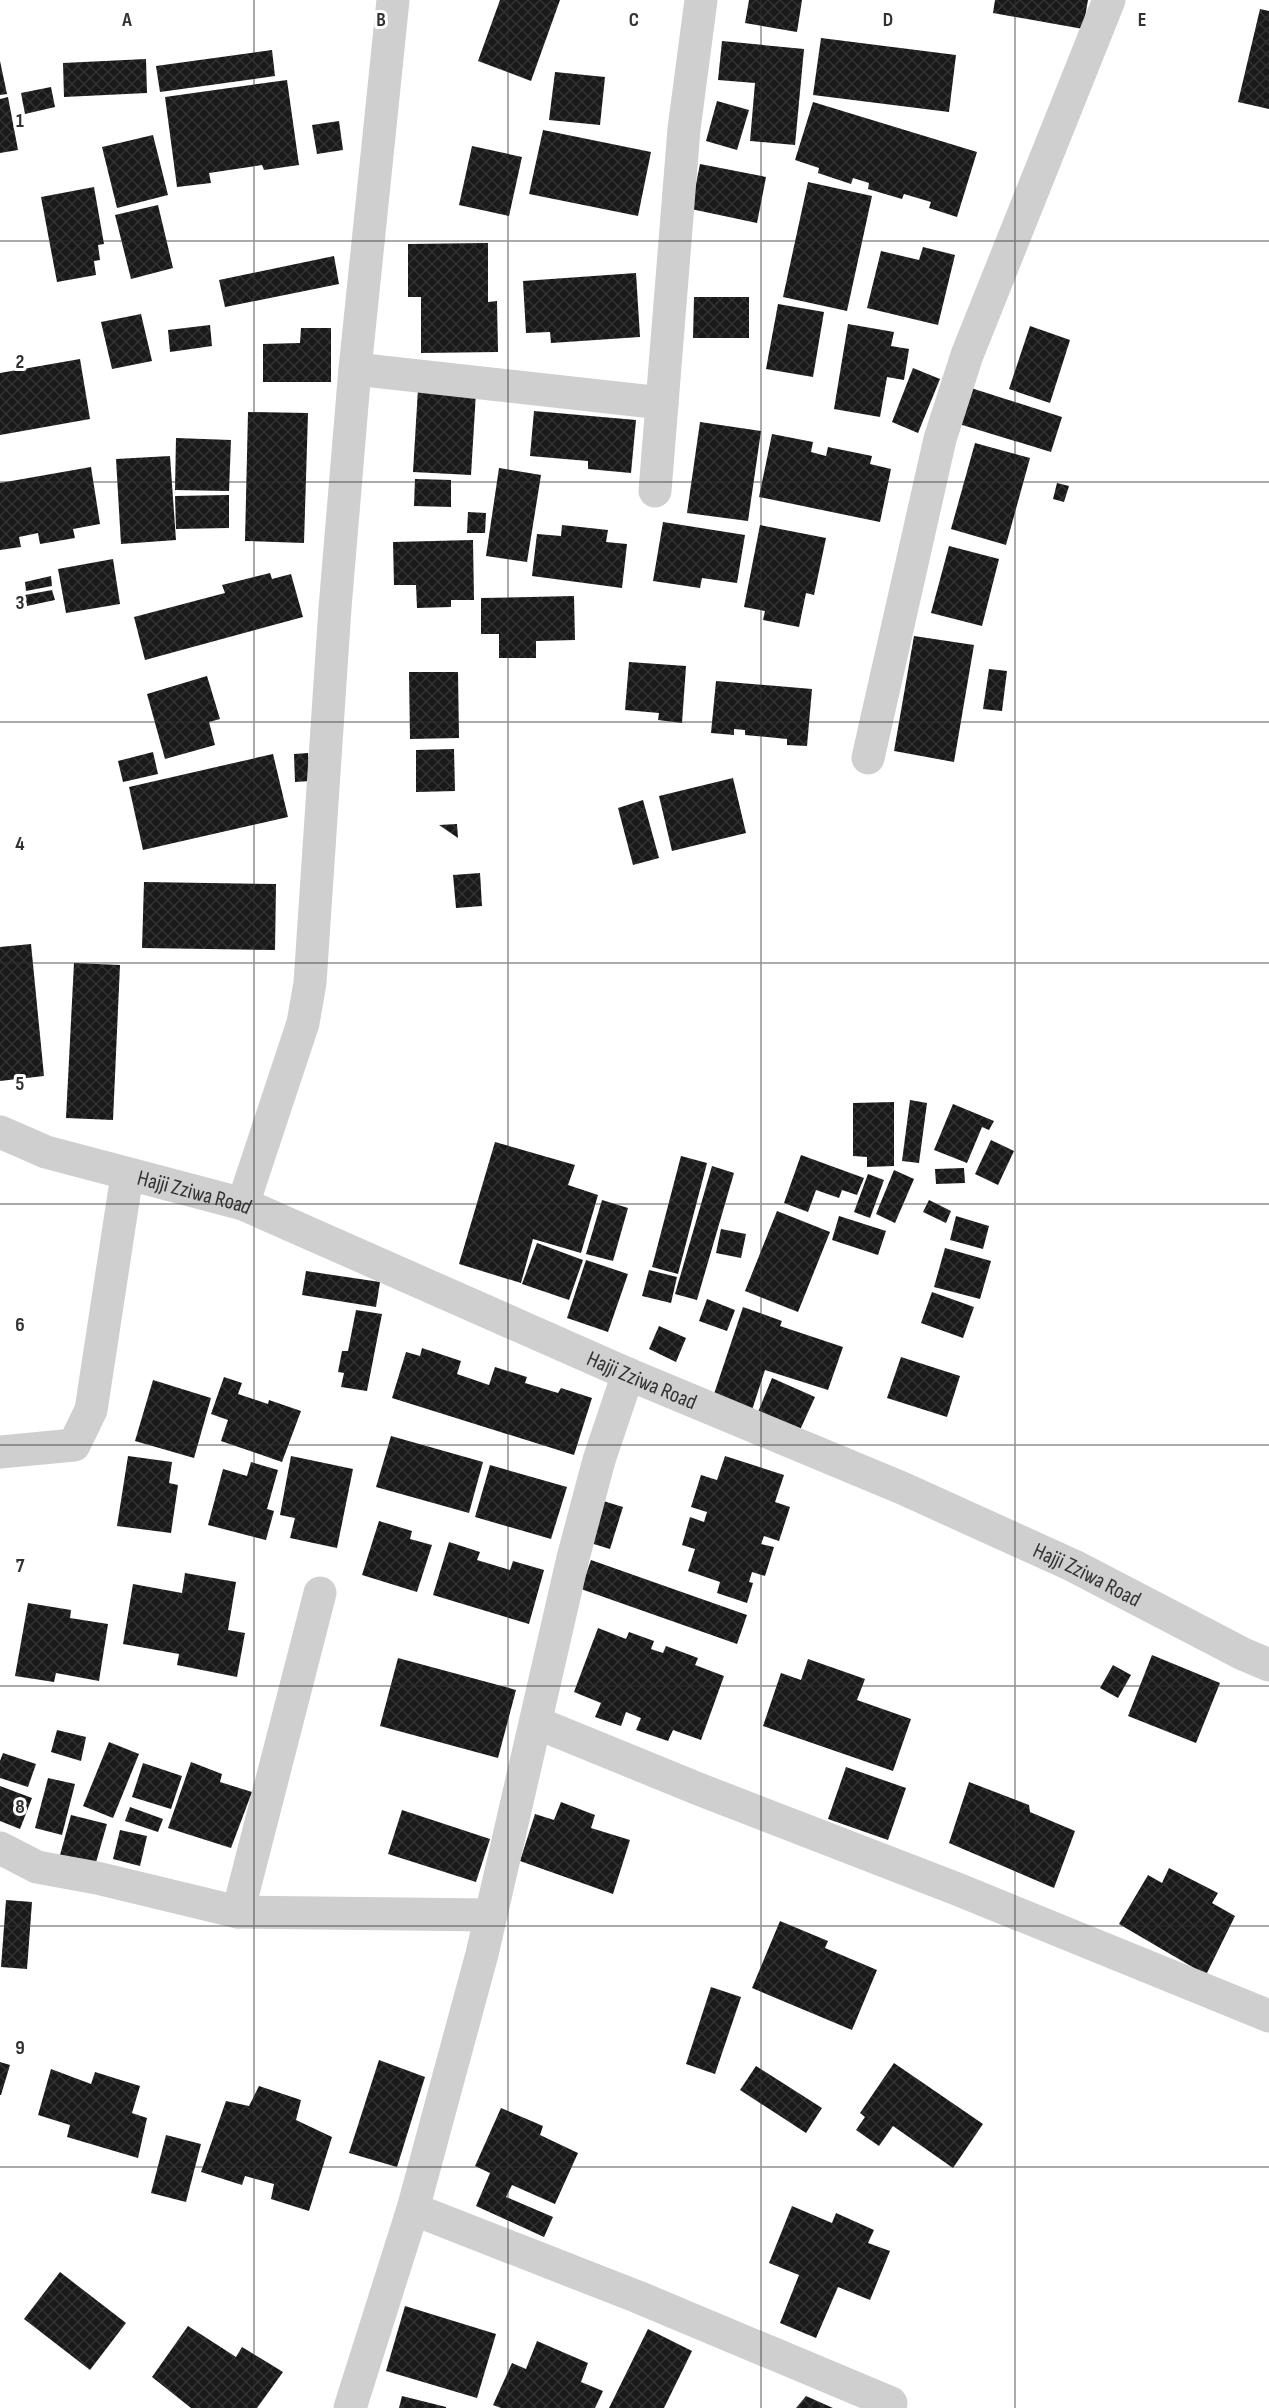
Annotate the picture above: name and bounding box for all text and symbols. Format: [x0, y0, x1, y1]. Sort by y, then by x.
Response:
text: A [121, 8, 132, 32]
text: B [376, 8, 386, 32]
text: C [629, 8, 639, 32]
text: D [883, 8, 893, 32]
text: E [1138, 8, 1146, 32]
text: 1 [16, 109, 24, 133]
text: 2 [16, 350, 24, 374]
text: 3 [16, 591, 25, 615]
text: 4 [15, 832, 25, 856]
text: 5 [16, 1072, 25, 1096]
street label: Hajji Zziwa Road [134, 1165, 256, 1221]
text: 6 [15, 1313, 25, 1337]
street label: Hajji Zziwa Road [582, 1346, 701, 1416]
street label: Hajji Zziwa Road [1029, 1537, 1145, 1614]
text: 7 [16, 1554, 25, 1578]
text: 8 [15, 1795, 25, 1819]
text: 9 [15, 2036, 25, 2060]

